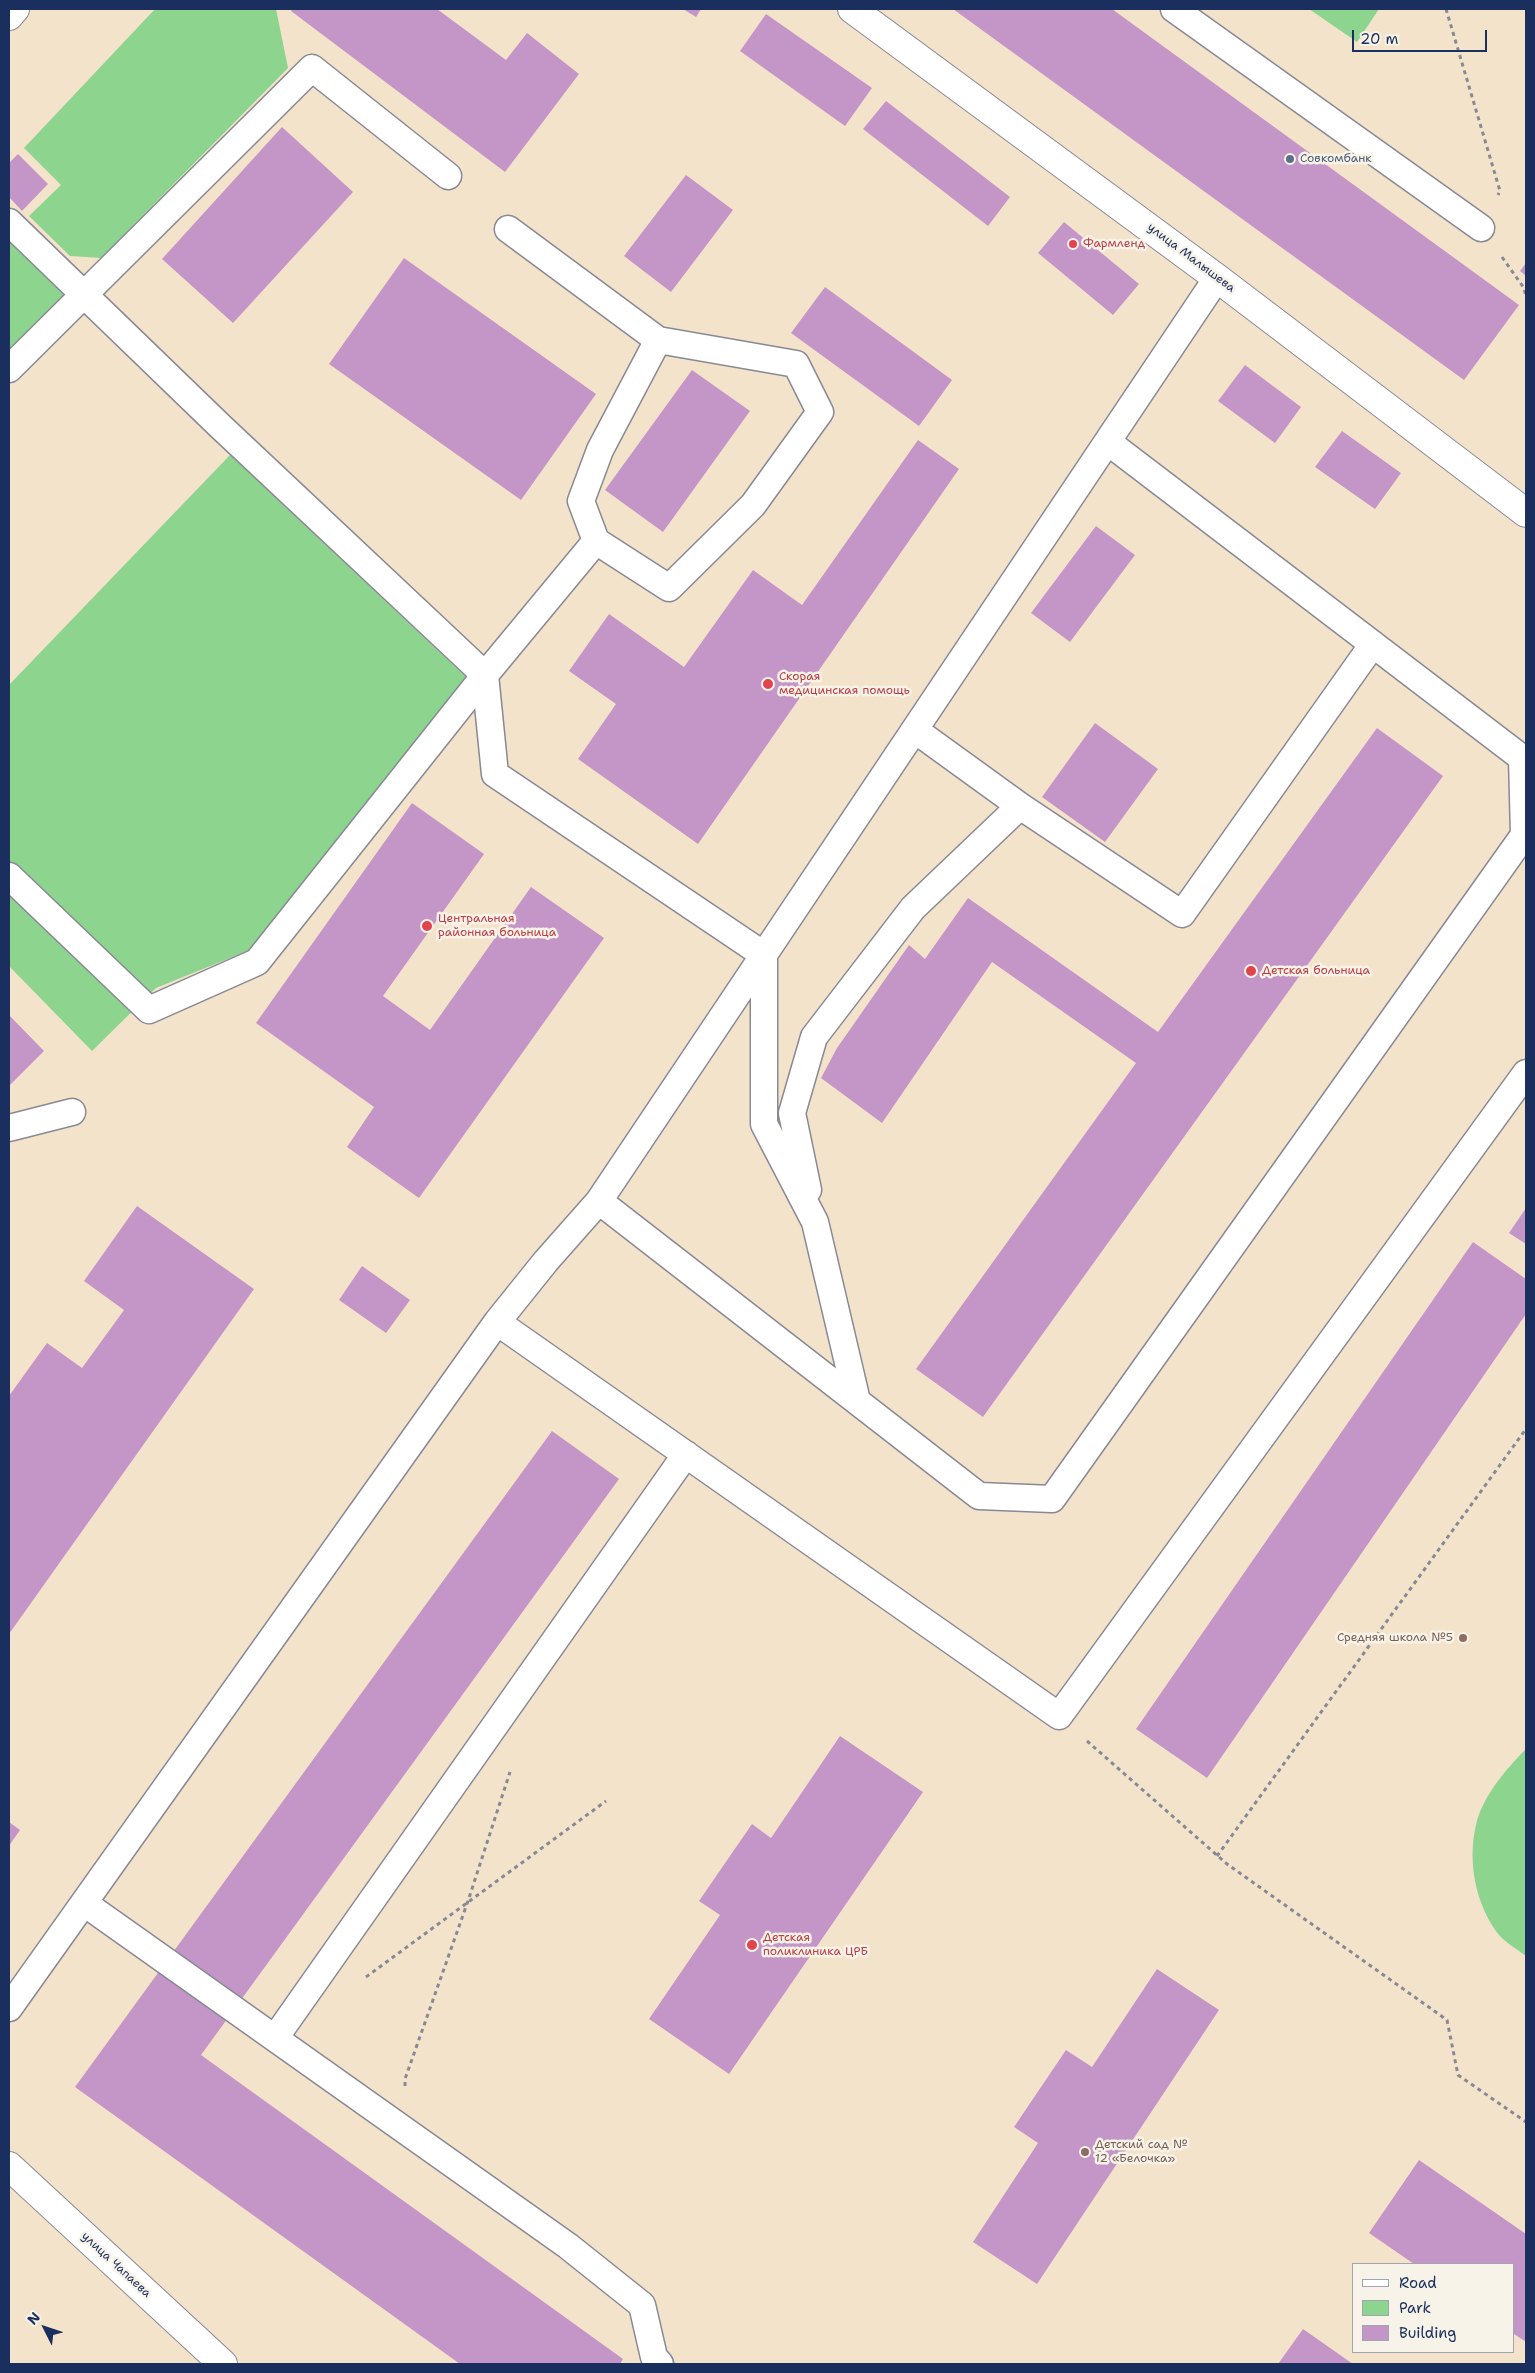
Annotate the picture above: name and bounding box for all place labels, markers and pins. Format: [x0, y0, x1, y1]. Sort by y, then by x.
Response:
place label: Совкомбанк [1300, 152, 1372, 166]
marker: Совкомбанк [1284, 153, 1296, 165]
place label: Фармленд [1083, 237, 1145, 251]
marker: Фармленд [1067, 238, 1079, 250]
place label: Скорая медицинская помощь [779, 670, 910, 698]
marker: Скорая медицинская помощь [761, 677, 775, 691]
place label: Центральная районная больница [438, 912, 556, 940]
marker: Центральная районная больница [420, 919, 434, 933]
marker: Детская больница [1244, 964, 1258, 978]
place label: Детская больница [1262, 964, 1370, 978]
place label: Средняя школа №5 [1337, 1631, 1453, 1645]
marker: Средняя школа №5 [1457, 1632, 1469, 1644]
place label: Детская поликлиника ЦРБ [763, 1931, 868, 1959]
marker: Детская поликлиника ЦРБ [745, 1938, 759, 1952]
place label: Детский сад № 12 «Белочка» [1095, 2138, 1188, 2166]
marker: Детский сад № 12 «Белочка» [1079, 2146, 1091, 2158]

